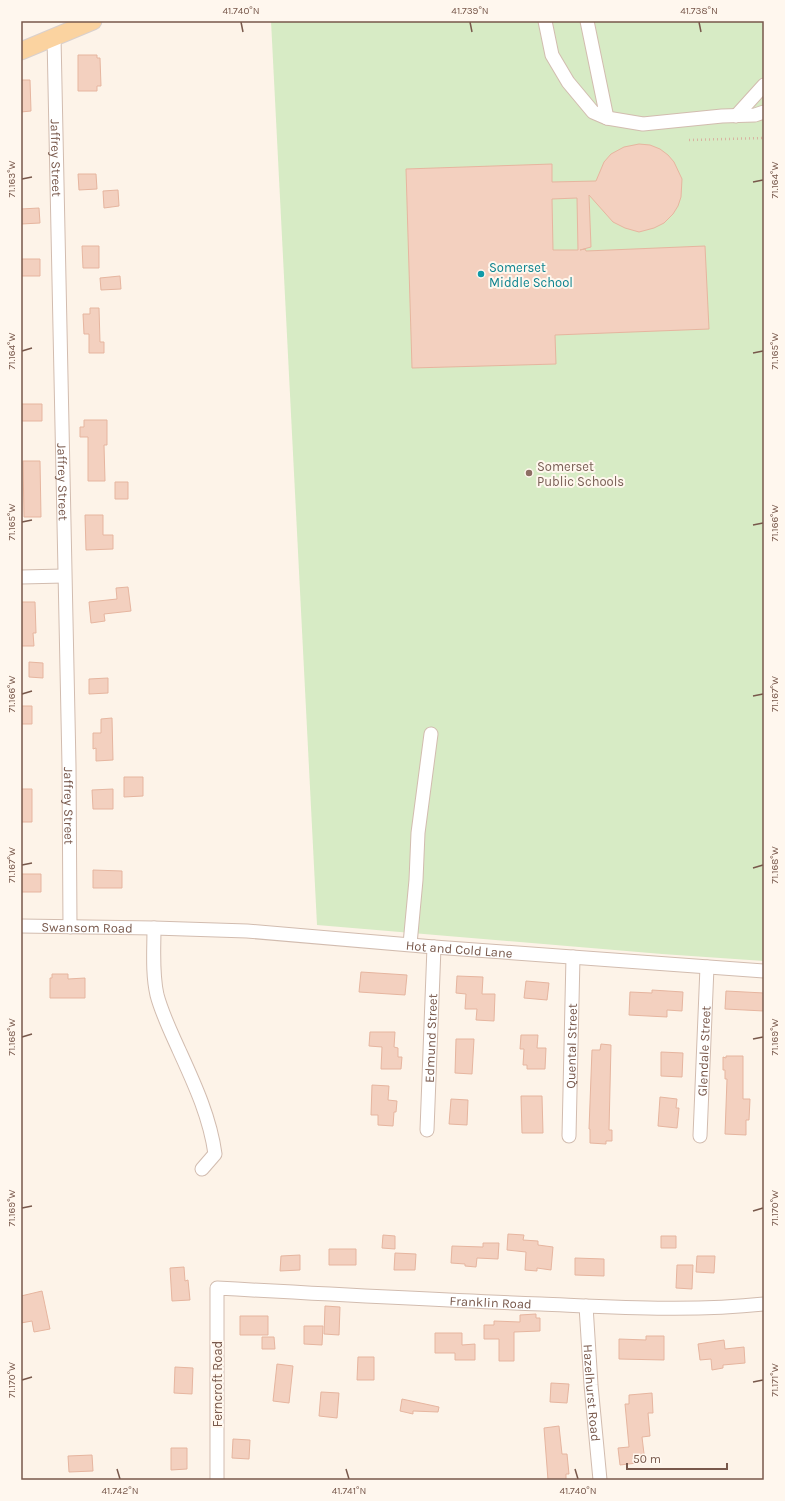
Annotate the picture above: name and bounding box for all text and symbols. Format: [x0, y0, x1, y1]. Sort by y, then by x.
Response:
text: 41.740°N [222, 5, 260, 17]
text: 41.739°N [451, 5, 489, 17]
text: 41.738°N [680, 5, 718, 17]
street label: Jaffrey Street [48, 119, 65, 197]
text: 71.163°W [6, 160, 18, 198]
text: 71.164°W [769, 162, 781, 198]
place label: Somerset Middle School [489, 260, 573, 290]
marker: Somerset Middle School [476, 269, 486, 279]
text: 71.164°W [6, 333, 18, 369]
text: 71.165°W [769, 333, 781, 369]
street label: Jaffrey Street [55, 443, 71, 521]
place label: Somerset Public Schools [537, 459, 624, 489]
marker: Somerset Public Schools [524, 468, 534, 478]
text: 71.165°W [6, 504, 18, 540]
text: 71.166°W [769, 504, 781, 541]
text: 71.166°W [6, 675, 18, 712]
text: 71.167°W [769, 676, 781, 712]
street label: Jaffrey Street [62, 767, 77, 845]
text: 71.168°W [769, 846, 781, 884]
text: 71.167°W [6, 847, 18, 883]
street label: Swansom Road [41, 919, 133, 935]
street label: Hot and Cold Lane [405, 937, 513, 960]
street label: Edmund Street [421, 993, 440, 1083]
street label: Quental Street [563, 1003, 579, 1089]
street label: Glendale Street [694, 1005, 713, 1097]
text: 71.168°W [6, 1018, 18, 1056]
text: 71.169°W [769, 1018, 781, 1055]
text: 71.169°W [6, 1189, 18, 1226]
text: 71.170°W [769, 1190, 781, 1226]
street label: Franklin Road [449, 1293, 532, 1311]
street label: Ferncroft Road [210, 1341, 225, 1427]
street label: Hazelhurst Road [581, 1344, 604, 1442]
text: 71.170°W [6, 1362, 18, 1398]
text: 71.171°W [769, 1363, 781, 1397]
scale bar [627, 1445, 727, 1471]
text: 50 m [633, 1452, 661, 1466]
text: 41.742°N [102, 1485, 139, 1497]
text: 41.741°N [332, 1485, 366, 1497]
text: 41.740°N [559, 1485, 597, 1497]

